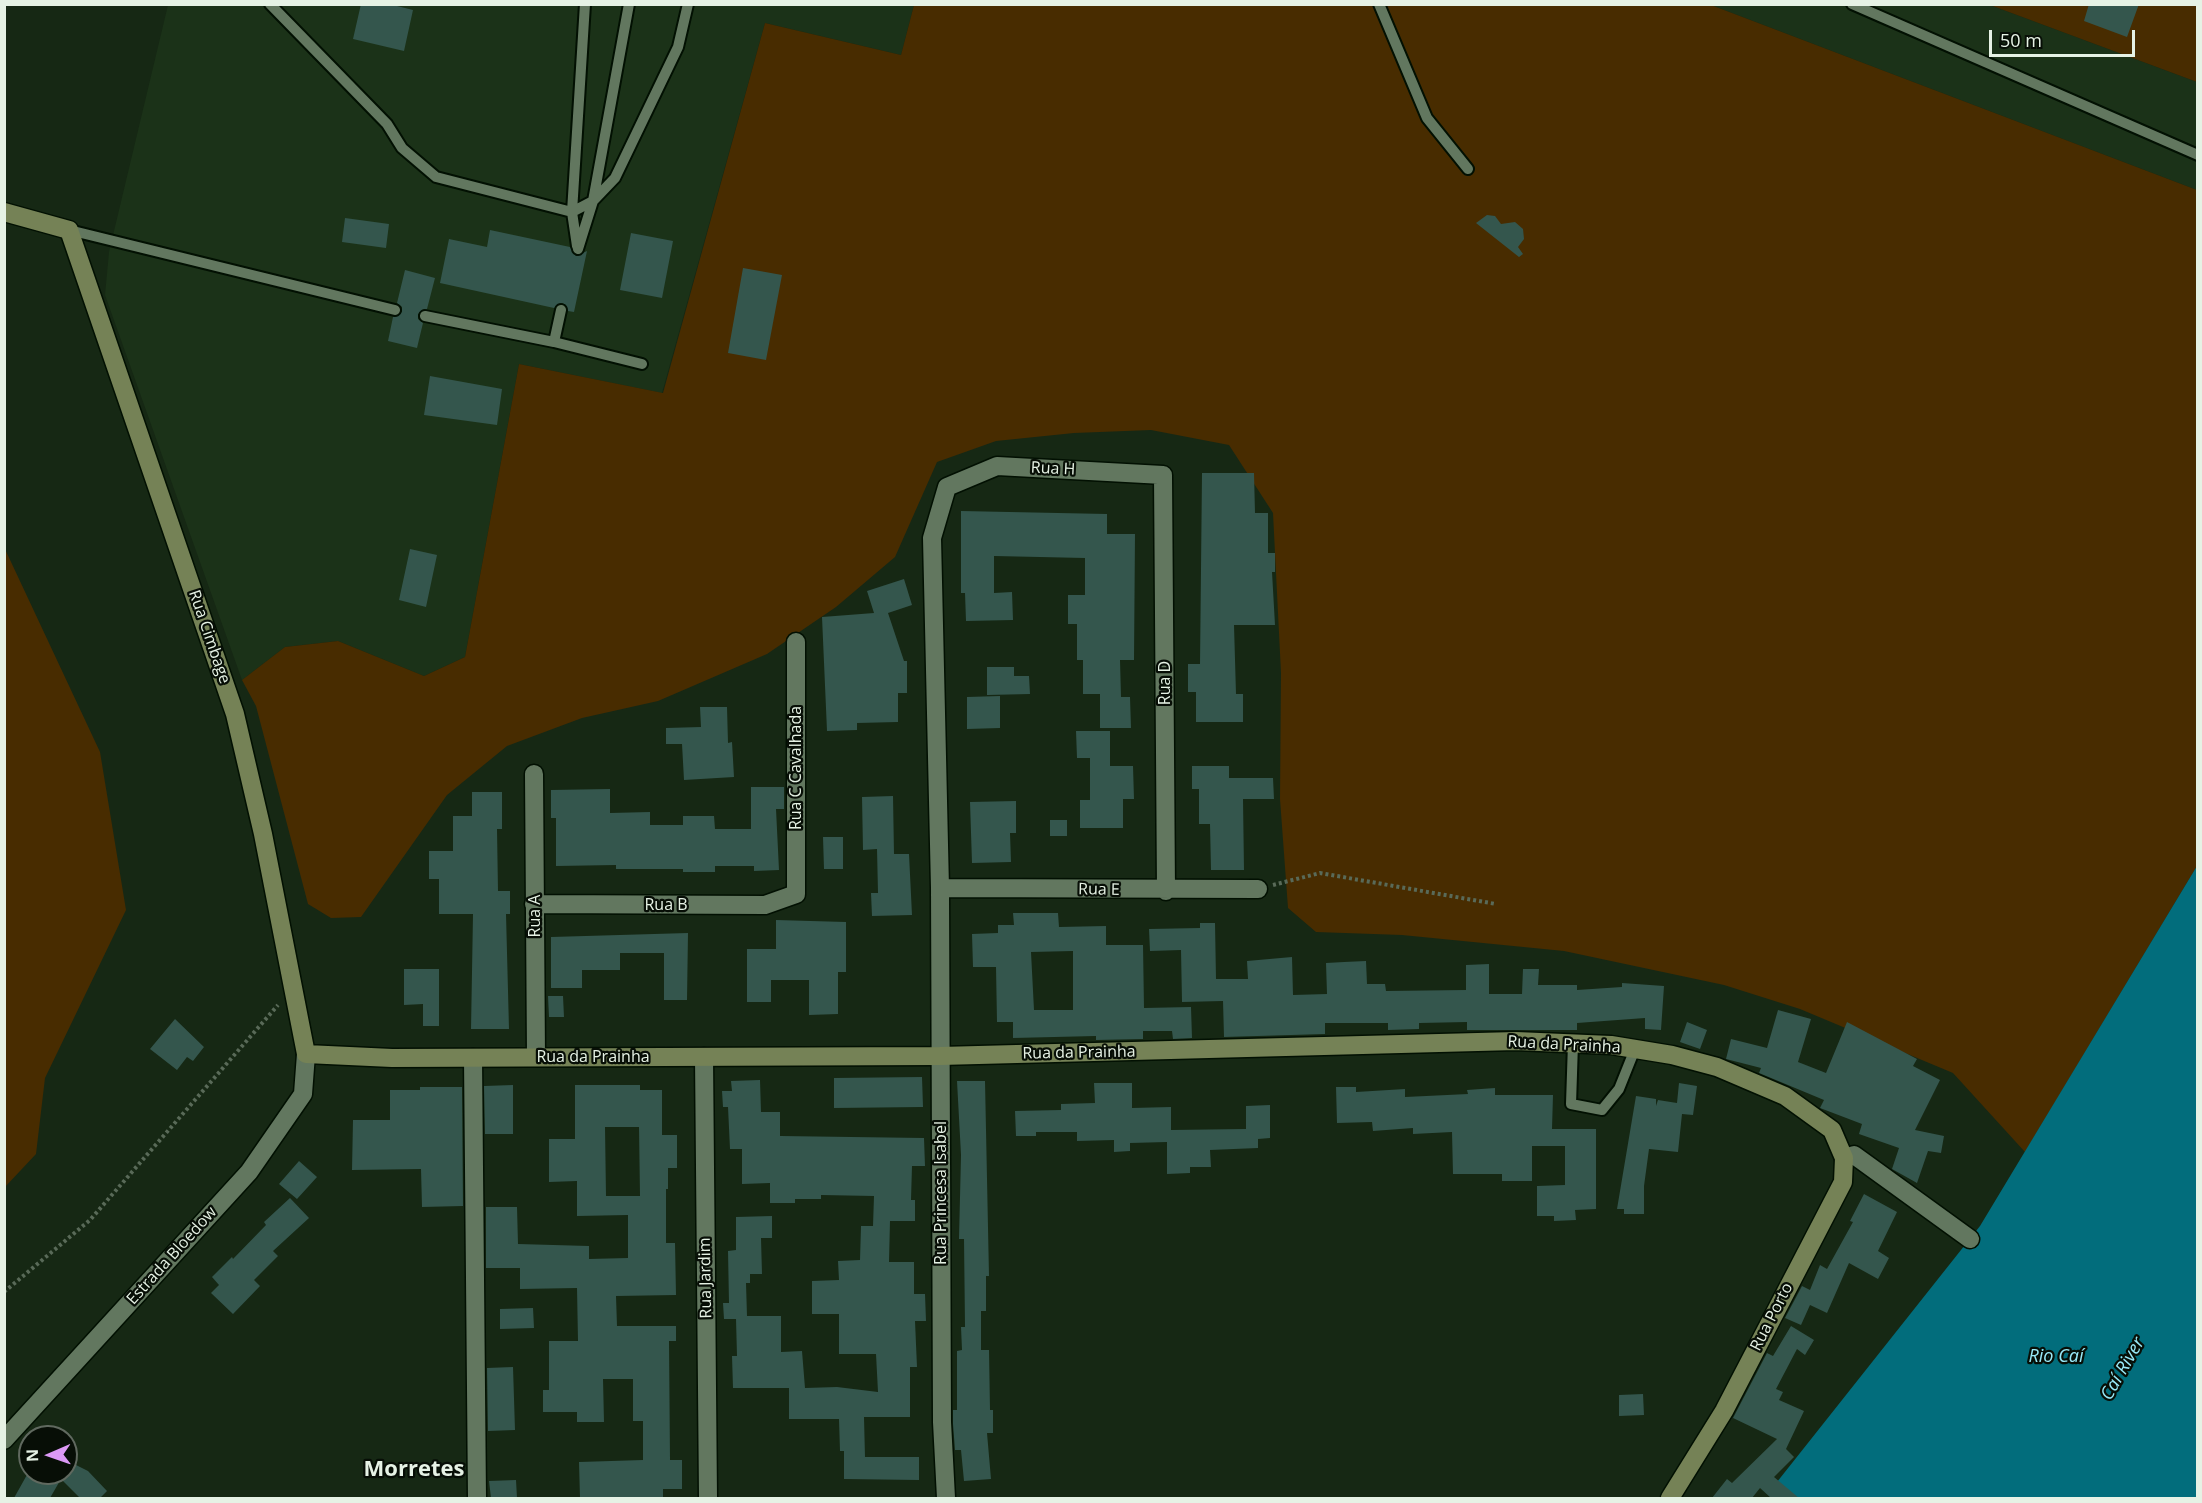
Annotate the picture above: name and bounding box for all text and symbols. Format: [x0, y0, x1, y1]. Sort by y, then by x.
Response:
scale bar [1992, 18, 2138, 56]
text: 50 m [2000, 28, 2042, 52]
street label: Rua H [1030, 458, 1076, 480]
street label: Rua Cimbage [184, 588, 234, 686]
street label: Rua D [1155, 661, 1175, 705]
street label: Rua C Cavalhada [786, 706, 806, 830]
street label: Rua E [1078, 880, 1120, 900]
street label: Rua A [525, 895, 545, 937]
street label: Rua B [644, 895, 688, 915]
street label: Rua da Prainha [1507, 1032, 1621, 1058]
street label: Rua da Prainha [1022, 1042, 1136, 1064]
street label: Rua da Prainha [536, 1047, 650, 1067]
street label: Rua Princesa Isabel [931, 1121, 951, 1265]
street label: Estrada Bloedow [123, 1203, 221, 1309]
street label: Rua Jardim [696, 1237, 716, 1319]
street label: Rua Porto [1747, 1280, 1797, 1354]
water label: Caí River [2096, 1334, 2150, 1404]
water label: Rio Caí [2029, 1346, 2083, 1368]
north arrow [18, 1425, 78, 1485]
text: N [21, 1449, 43, 1462]
district label: Morretes [364, 1457, 464, 1483]

